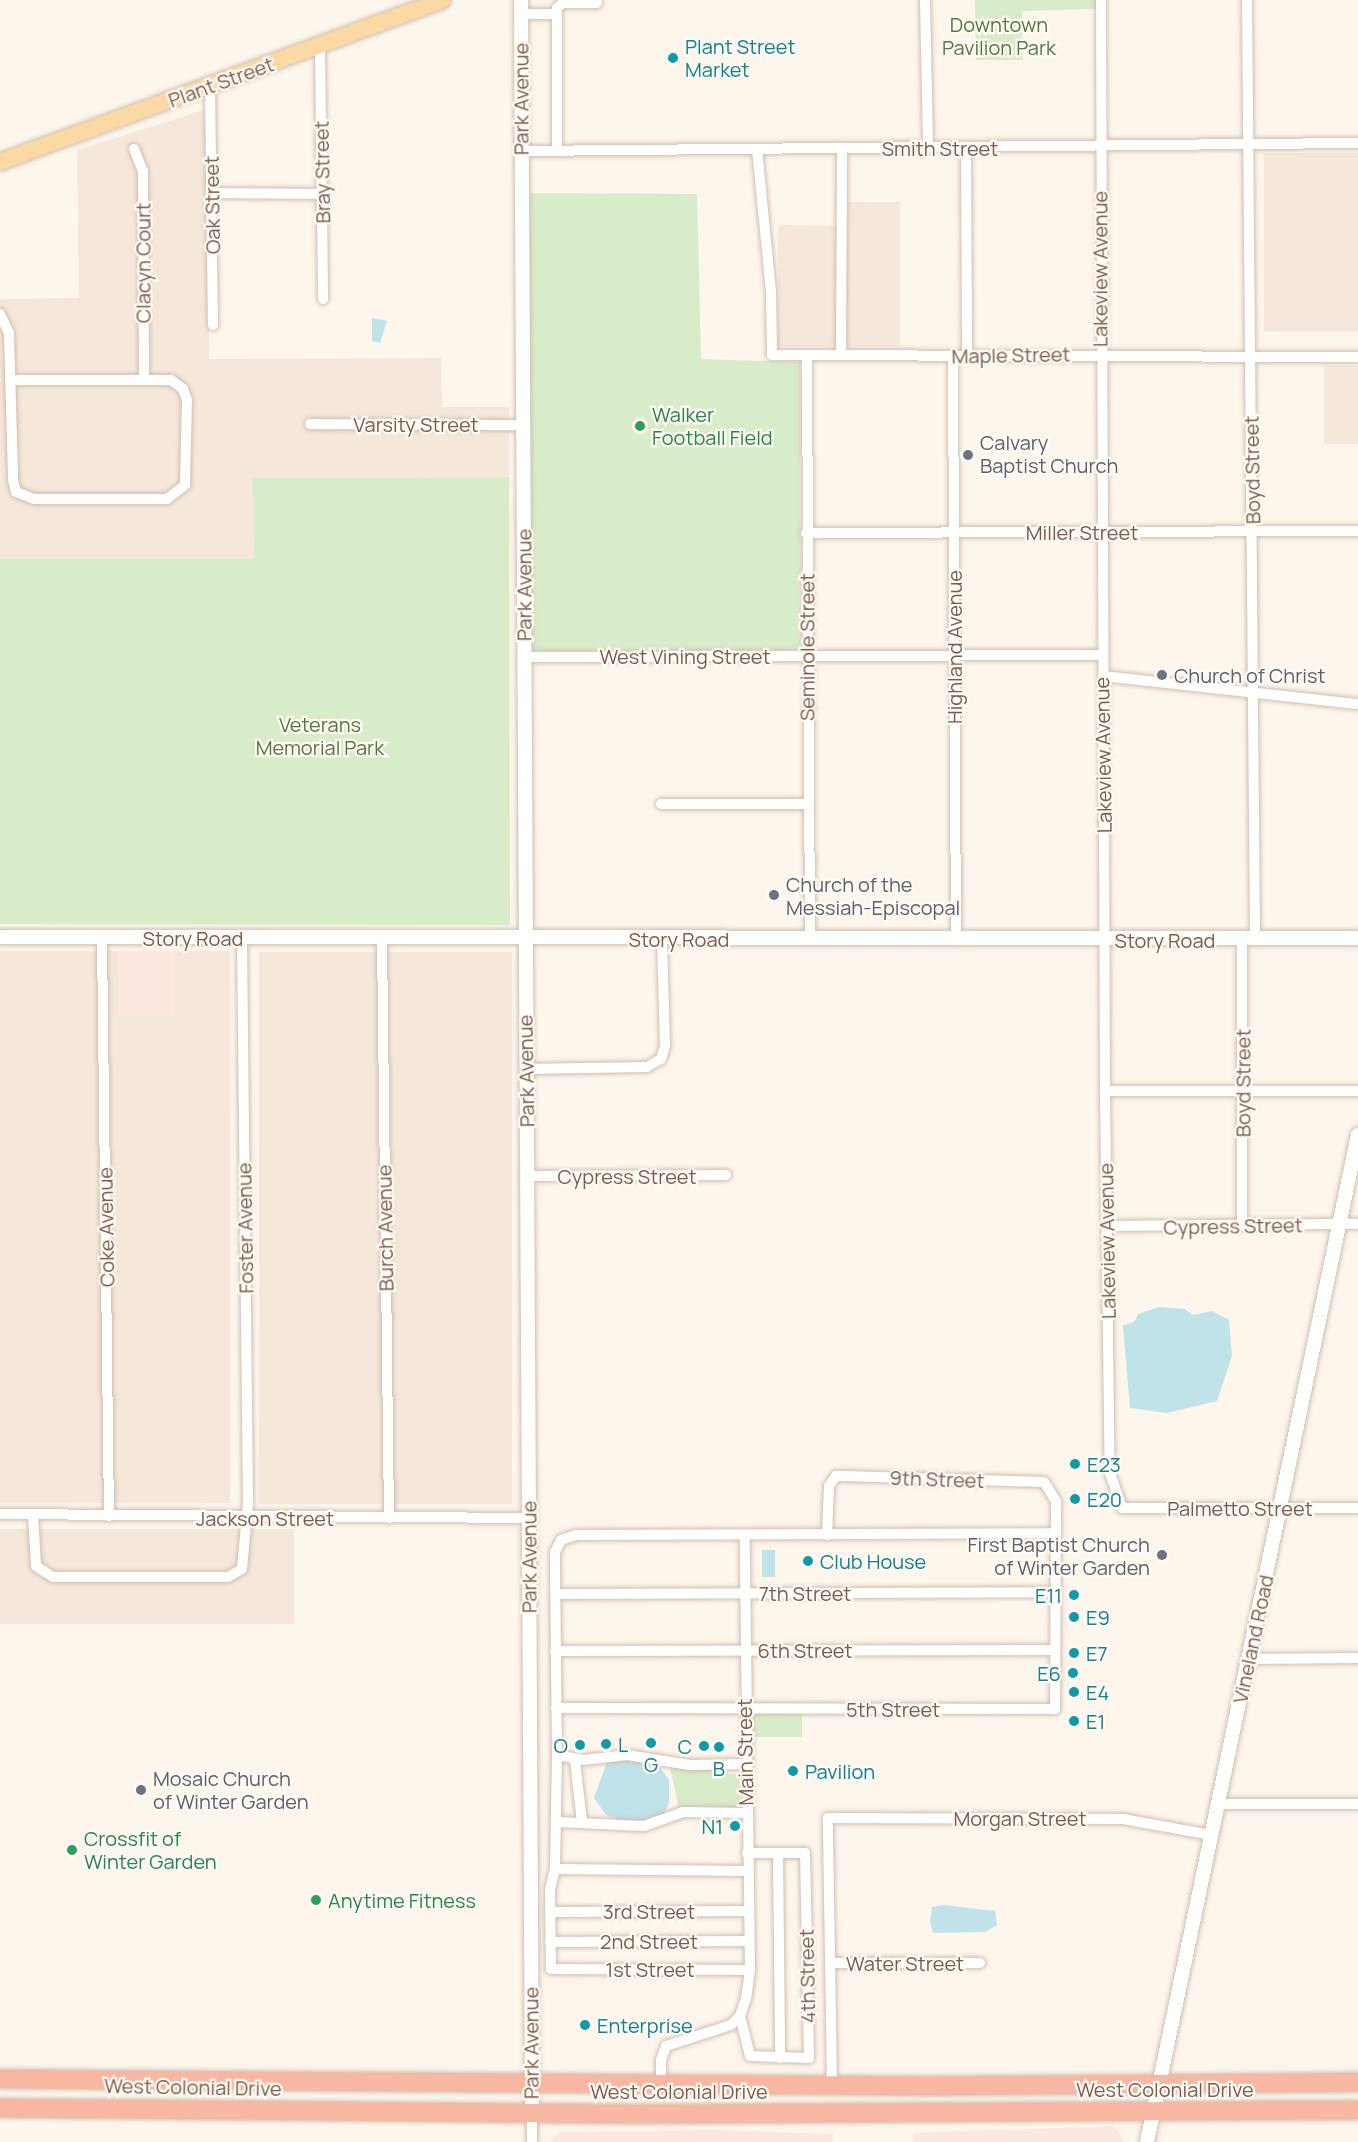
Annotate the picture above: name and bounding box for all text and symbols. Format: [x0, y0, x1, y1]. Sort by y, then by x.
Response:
park label: Downtown Pavilion Park [942, 12, 1056, 59]
place label: Plant Street Market [685, 34, 795, 81]
street label: Park Avenue [509, 43, 533, 155]
marker: Plant Street Market [666, 51, 680, 65]
street label: Plant Street [165, 52, 277, 112]
street label: Bray Street [309, 120, 335, 224]
street label: Smith Street [882, 136, 998, 160]
street label: Oak Street [199, 156, 225, 254]
street label: Lakeview Avenue [1088, 191, 1112, 347]
street label: Clacyn Court [131, 203, 155, 323]
street label: Maple Street [951, 342, 1071, 368]
place label: Walker Football Field [652, 402, 773, 449]
street label: Varsity Street [353, 412, 479, 436]
street label: Boyd Street [1239, 416, 1265, 524]
marker: Walker Football Field [633, 419, 647, 433]
place label: Calvary Baptist Church [980, 431, 1118, 478]
marker: Calvary Baptist Church [961, 448, 975, 462]
street label: Miller Street [1026, 520, 1138, 544]
street label: Park Avenue [512, 529, 536, 641]
street label: Highland Avenue [942, 570, 966, 724]
street label: Seminole Street [795, 573, 819, 721]
street label: West Vining Street [599, 644, 771, 668]
place label: Church of Christ [1174, 663, 1326, 687]
marker: Church of Christ [1155, 668, 1169, 682]
street label: Lakeview Avenue [1090, 677, 1116, 833]
park label: Veterans Memorial Park [256, 713, 384, 760]
place label: Church of the Messiah-Episcopal [786, 872, 960, 919]
marker: Church of the Messiah-Episcopal [767, 888, 781, 902]
street label: Story Road [143, 926, 243, 950]
street label: Story Road [629, 927, 729, 951]
street label: Story Road [1115, 928, 1215, 952]
street label: Park Avenue [513, 1015, 539, 1127]
street label: Boyd Street [1231, 1029, 1255, 1137]
street label: Foster Avenue [232, 1162, 258, 1294]
street label: Lakeview Avenue [1094, 1163, 1120, 1319]
street label: Cypress Street [557, 1164, 697, 1188]
street label: Burch Avenue [372, 1165, 398, 1291]
street label: Coke Avenue [93, 1167, 119, 1287]
street label: Cypress Street [1163, 1213, 1303, 1239]
place label: E23 [1087, 1452, 1121, 1476]
marker: E23 [1068, 1457, 1082, 1471]
street label: 9th Street [889, 1465, 985, 1493]
place label: E20 [1087, 1487, 1122, 1511]
marker: E20 [1068, 1492, 1082, 1506]
street label: Palmetto Street [1167, 1496, 1313, 1520]
street label: Park Avenue [517, 1501, 541, 1613]
street label: Jackson Street [196, 1506, 334, 1530]
place label: First Baptist Church of Winter Garden [968, 1532, 1150, 1579]
marker: First Baptist Church of Winter Garden [1155, 1548, 1169, 1562]
place label: Club House [820, 1549, 926, 1573]
marker: Club House [801, 1554, 815, 1568]
street label: Vineland Road [1228, 1573, 1278, 1705]
street label: 7th Street [759, 1581, 851, 1605]
place label: E11 [1035, 1583, 1062, 1607]
marker: E11 [1067, 1588, 1081, 1602]
place label: E9 [1086, 1605, 1110, 1629]
marker: E9 [1067, 1610, 1081, 1624]
street label: 6th Street [757, 1638, 853, 1662]
place label: E7 [1086, 1641, 1107, 1665]
marker: E7 [1067, 1646, 1081, 1660]
place label: E6 [1037, 1661, 1061, 1685]
marker: E6 [1066, 1666, 1080, 1680]
place label: E4 [1086, 1680, 1109, 1704]
marker: E4 [1067, 1685, 1081, 1699]
street label: 5th Street [846, 1697, 940, 1721]
street label: Main Street [732, 1698, 758, 1806]
place label: E1 [1086, 1709, 1105, 1733]
marker: E1 [1067, 1714, 1081, 1728]
place label: L [618, 1732, 628, 1756]
place label: O [554, 1733, 568, 1757]
place label: C [678, 1734, 692, 1758]
marker: G [644, 1736, 658, 1750]
marker: L [599, 1737, 613, 1751]
marker: O [573, 1738, 587, 1752]
marker: C [697, 1739, 711, 1753]
marker: B [712, 1740, 726, 1754]
place label: G [644, 1752, 658, 1776]
place label: B [713, 1756, 725, 1780]
place label: Pavilion [805, 1759, 875, 1783]
marker: Pavilion [786, 1764, 800, 1778]
place label: Mosaic Church of Winter Garden [153, 1766, 309, 1813]
marker: Mosaic Church of Winter Garden [134, 1783, 148, 1797]
street label: Morgan Street [953, 1806, 1087, 1830]
place label: N1 [702, 1814, 723, 1838]
marker: N1 [728, 1819, 742, 1833]
place label: Crossfit of Winter Garden [84, 1826, 217, 1873]
marker: Crossfit of Winter Garden [65, 1843, 79, 1857]
place label: Anytime Fitness [328, 1888, 476, 1912]
marker: Anytime Fitness [309, 1893, 323, 1907]
street label: 3rd Street [603, 1899, 695, 1923]
street label: 2nd Street [600, 1929, 698, 1953]
street label: 4th Street [794, 1929, 820, 2023]
street label: Water Street [846, 1951, 964, 1975]
street label: 1st Street [605, 1957, 695, 1981]
street label: Park Avenue [519, 1987, 543, 2099]
place label: Enterprise [597, 2013, 693, 2037]
marker: Enterprise [578, 2018, 592, 2032]
street label: West Colonial Drive [104, 2073, 282, 2101]
street label: West Colonial Drive [1076, 2077, 1254, 2101]
street label: West Colonial Drive [590, 2079, 768, 2103]

